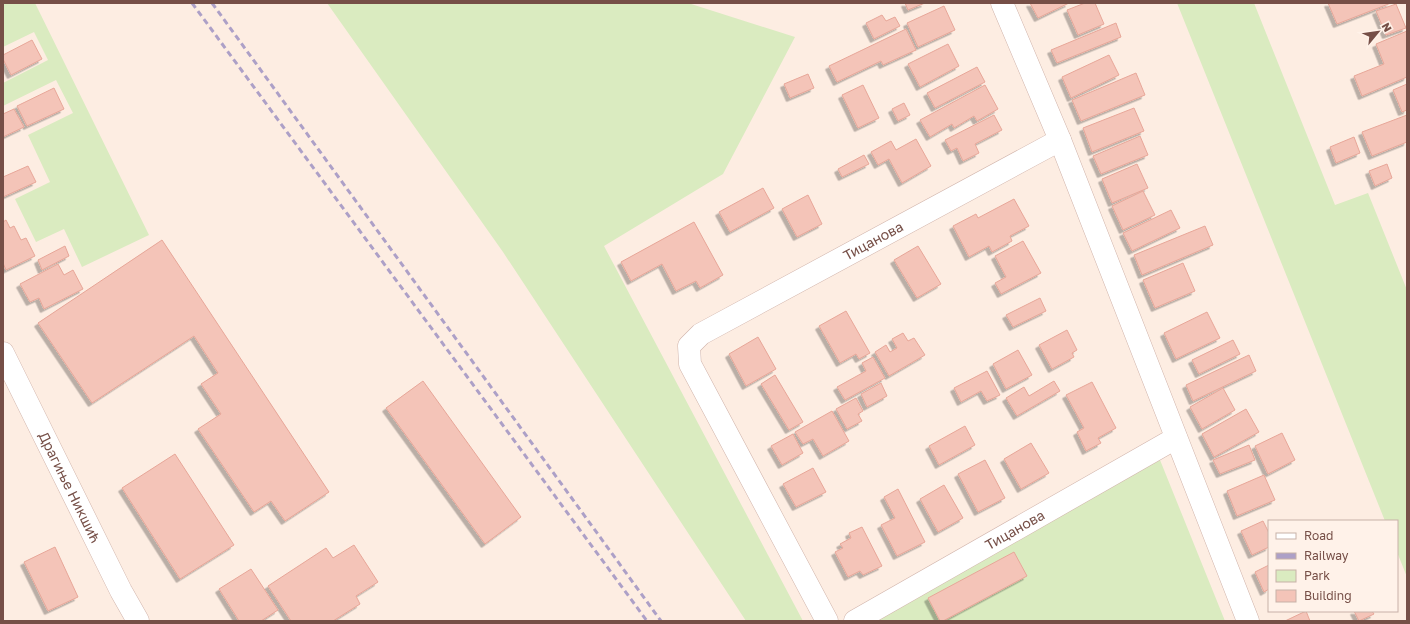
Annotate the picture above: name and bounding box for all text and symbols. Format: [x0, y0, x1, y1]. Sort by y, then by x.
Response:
north arrow [1358, 12, 1398, 52]
text: N [1379, 20, 1395, 34]
street label: Тицанова [840, 217, 906, 264]
street label: Драгиње Никшић [35, 429, 105, 545]
street label: Тицанова [982, 506, 1047, 553]
legend [1268, 520, 1398, 612]
text: Road [1304, 528, 1333, 543]
text: Railway [1304, 548, 1349, 563]
text: Park [1304, 568, 1330, 583]
text: Building [1304, 588, 1352, 603]

